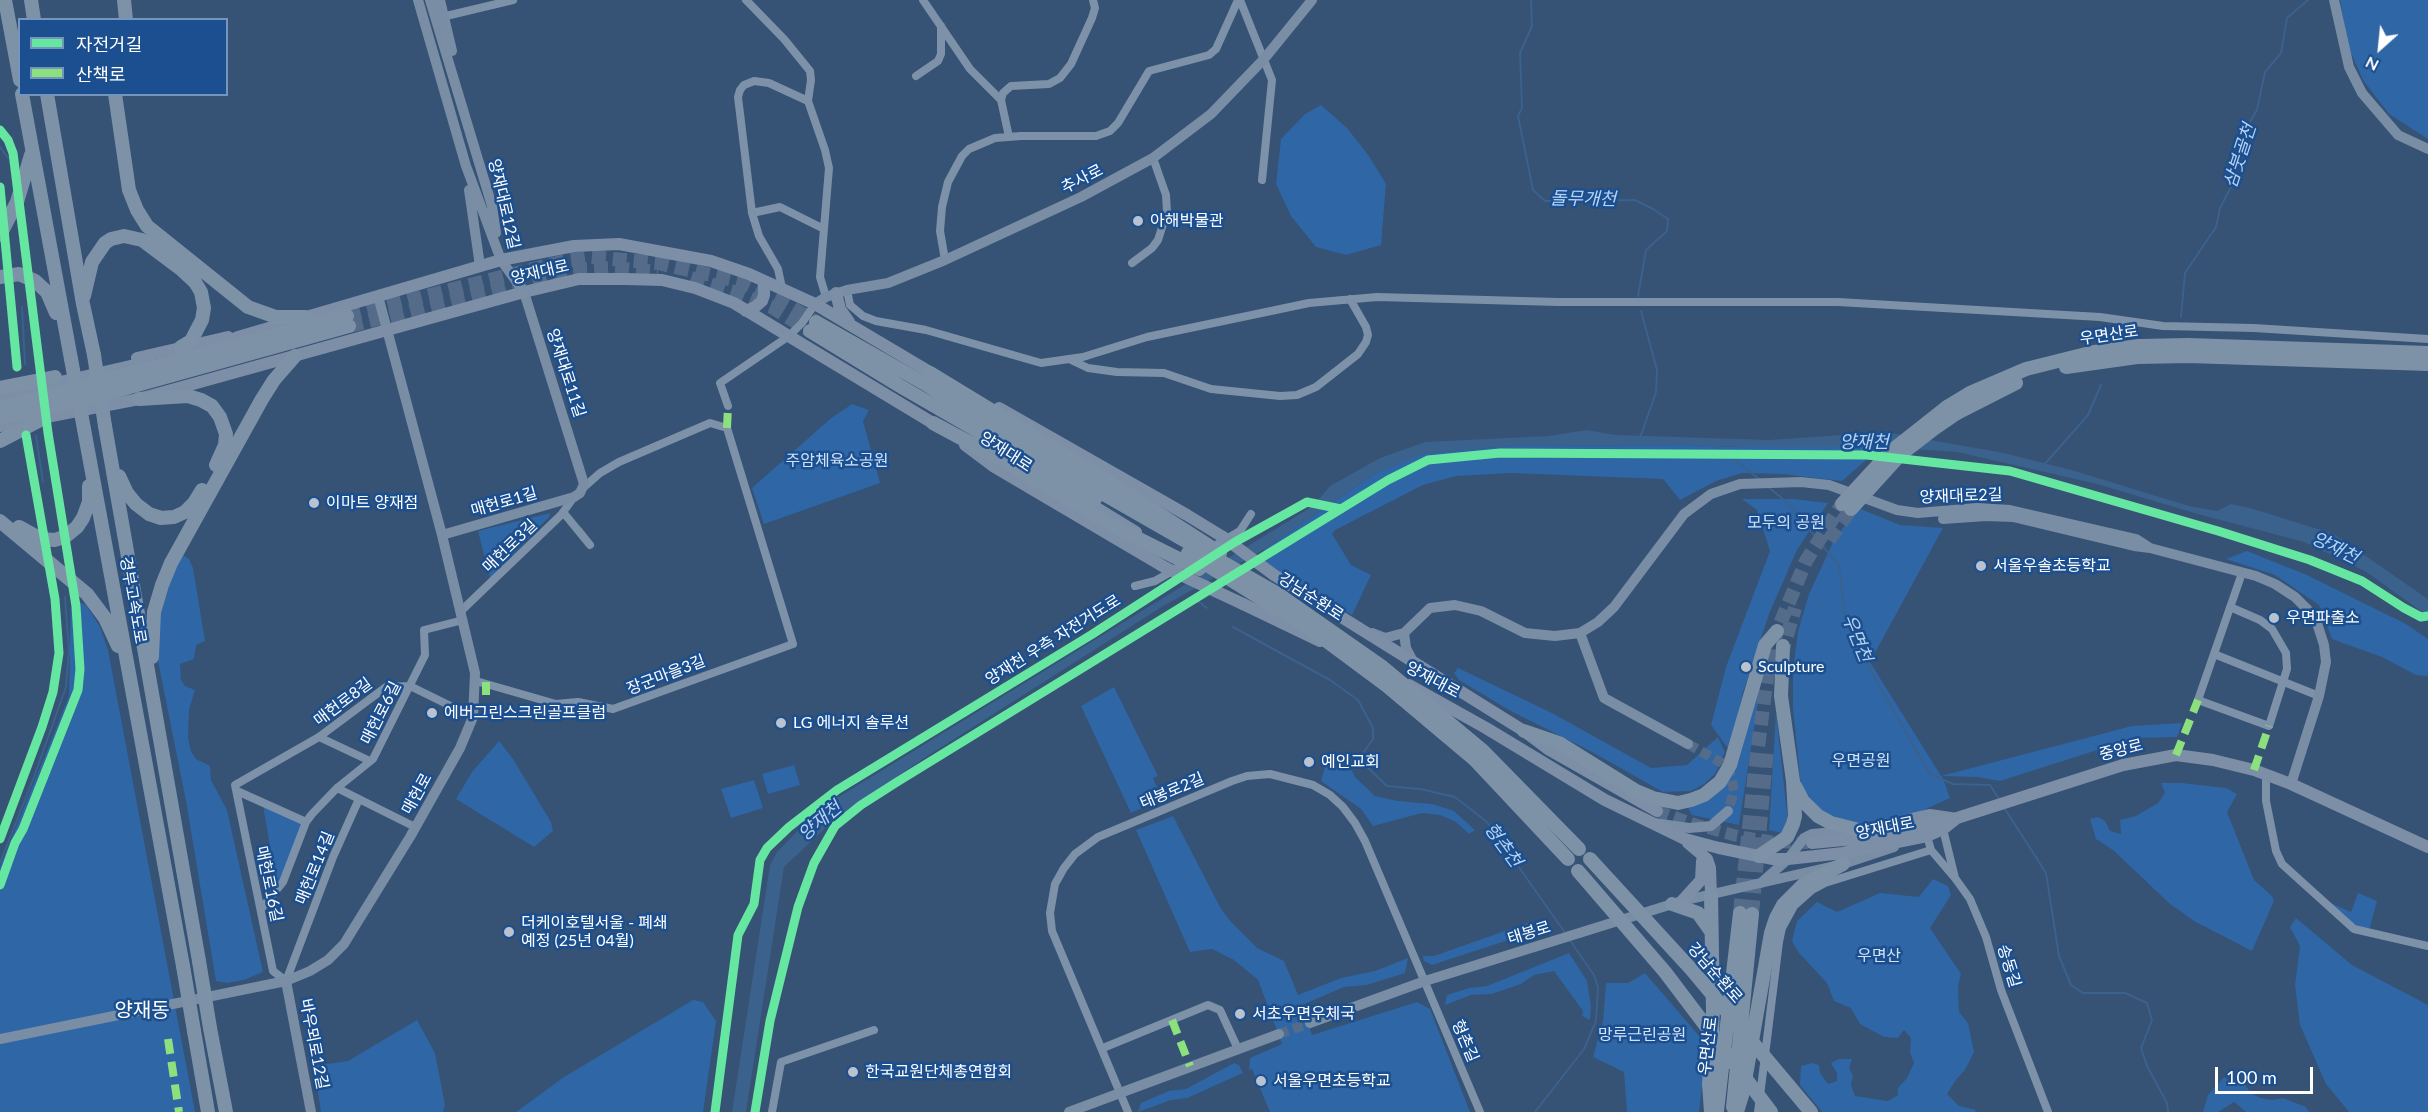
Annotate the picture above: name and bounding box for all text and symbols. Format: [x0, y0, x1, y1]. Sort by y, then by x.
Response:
legend [18, 18, 228, 96]
north arrow [2350, 18, 2410, 78]
text: 자전거길 [76, 33, 142, 55]
text: N [2362, 53, 2381, 76]
text: 산책로 [76, 63, 126, 85]
water label: 삼붓골천 [2219, 121, 2261, 191]
street label: 양재대로12길 [484, 157, 524, 251]
street label: 추사로 [1058, 160, 1106, 198]
water label: 돌무개천 [1550, 188, 1616, 210]
place label: 아해박물관 [1150, 211, 1224, 231]
marker: 아해박물관 [1131, 214, 1145, 228]
street label: 양재대로 [509, 256, 571, 288]
street label: 우면산로 [2079, 321, 2139, 349]
street label: 양재대로11길 [543, 326, 589, 420]
street label: 양재대로 [976, 428, 1036, 476]
water label: 양재천 [1839, 431, 1889, 453]
park label: 주암체육소공원 [785, 451, 889, 471]
street label: 매헌로1길 [469, 483, 539, 521]
street label: 양재대로2길 [1919, 485, 2003, 507]
place label: 이마트 양재점 [326, 493, 418, 513]
marker: 이마트 양재점 [307, 496, 321, 510]
park label: 모두의 공원 [1747, 513, 1825, 533]
street label: 매헌로3길 [479, 515, 541, 577]
water label: 양재천 [2308, 527, 2362, 569]
street label: 경부고속도로 [116, 555, 150, 645]
place label: 서울우솔초등학교 [1993, 556, 2111, 576]
marker: 서울우솔초등학교 [1974, 559, 1988, 573]
street label: 강남순환로 [1275, 569, 1347, 625]
street label: 양재천 우측 자전거도로 [982, 591, 1124, 689]
place label: 우면파출소 [2286, 608, 2360, 628]
water label: 우면천 [1838, 611, 1876, 665]
marker: 우면파출소 [2267, 611, 2281, 625]
street label: 장군마을3길 [624, 651, 708, 699]
place label: Sculpture [1758, 657, 1824, 677]
street label: 양재대로 [1402, 658, 1464, 702]
marker: Sculpture [1739, 660, 1753, 674]
street label: 매헌로8길 [310, 674, 376, 730]
street label: 매헌로6길 [357, 678, 405, 748]
place label: 에버그린스크린골프클럼 [444, 703, 606, 723]
marker: 에버그린스크린골프클럼 [425, 706, 439, 720]
place label: LG 에너지 솔루션 [793, 713, 909, 733]
marker: LG 에너지 솔루션 [774, 716, 788, 730]
street label: 중앙로 [2097, 735, 2145, 765]
park label: 우면공원 [1832, 751, 1890, 771]
place label: 예인교회 [1321, 752, 1380, 772]
marker: 예인교회 [1302, 755, 1316, 769]
street label: 태봉로2길 [1137, 769, 1207, 813]
street label: 매헌로 [398, 770, 436, 818]
water label: 양재천 [794, 797, 846, 845]
street label: 양재대로 [1854, 813, 1916, 843]
water label: 형촌천 [1480, 819, 1526, 871]
street label: 매헌로14길 [292, 829, 338, 907]
street label: 매헌로16길 [252, 844, 286, 924]
place label: 더케이호텔서울 - 폐쇄 예정 (25년 04월) [521, 913, 668, 951]
street label: 태봉로 [1505, 917, 1553, 949]
marker: 더케이호텔서울 - 폐쇄 예정 (25년 04월) [502, 925, 516, 939]
street label: 강남순환로 [1684, 939, 1746, 1007]
street label: 송동길 [1993, 942, 2025, 990]
park label: 우면산 [1857, 946, 1901, 966]
street label: 바우뫼로12길 [296, 997, 332, 1091]
district label: 양재동 [114, 999, 170, 1023]
place label: 서초우면우체국 [1252, 1004, 1355, 1024]
marker: 서초우면우체국 [1233, 1007, 1247, 1021]
street label: 우면산로 [1695, 1016, 1721, 1076]
street label: 형촌길 [1448, 1017, 1482, 1065]
park label: 망루근린공원 [1598, 1025, 1686, 1045]
scale bar [2218, 1055, 2316, 1093]
place label: 한국교원단체총연합회 [865, 1062, 1012, 1082]
marker: 한국교원단체총연합회 [846, 1065, 860, 1079]
text: 100 m [2226, 1066, 2277, 1088]
place label: 서울우면초등학교 [1273, 1071, 1391, 1091]
marker: 서울우면초등학교 [1254, 1074, 1268, 1088]

